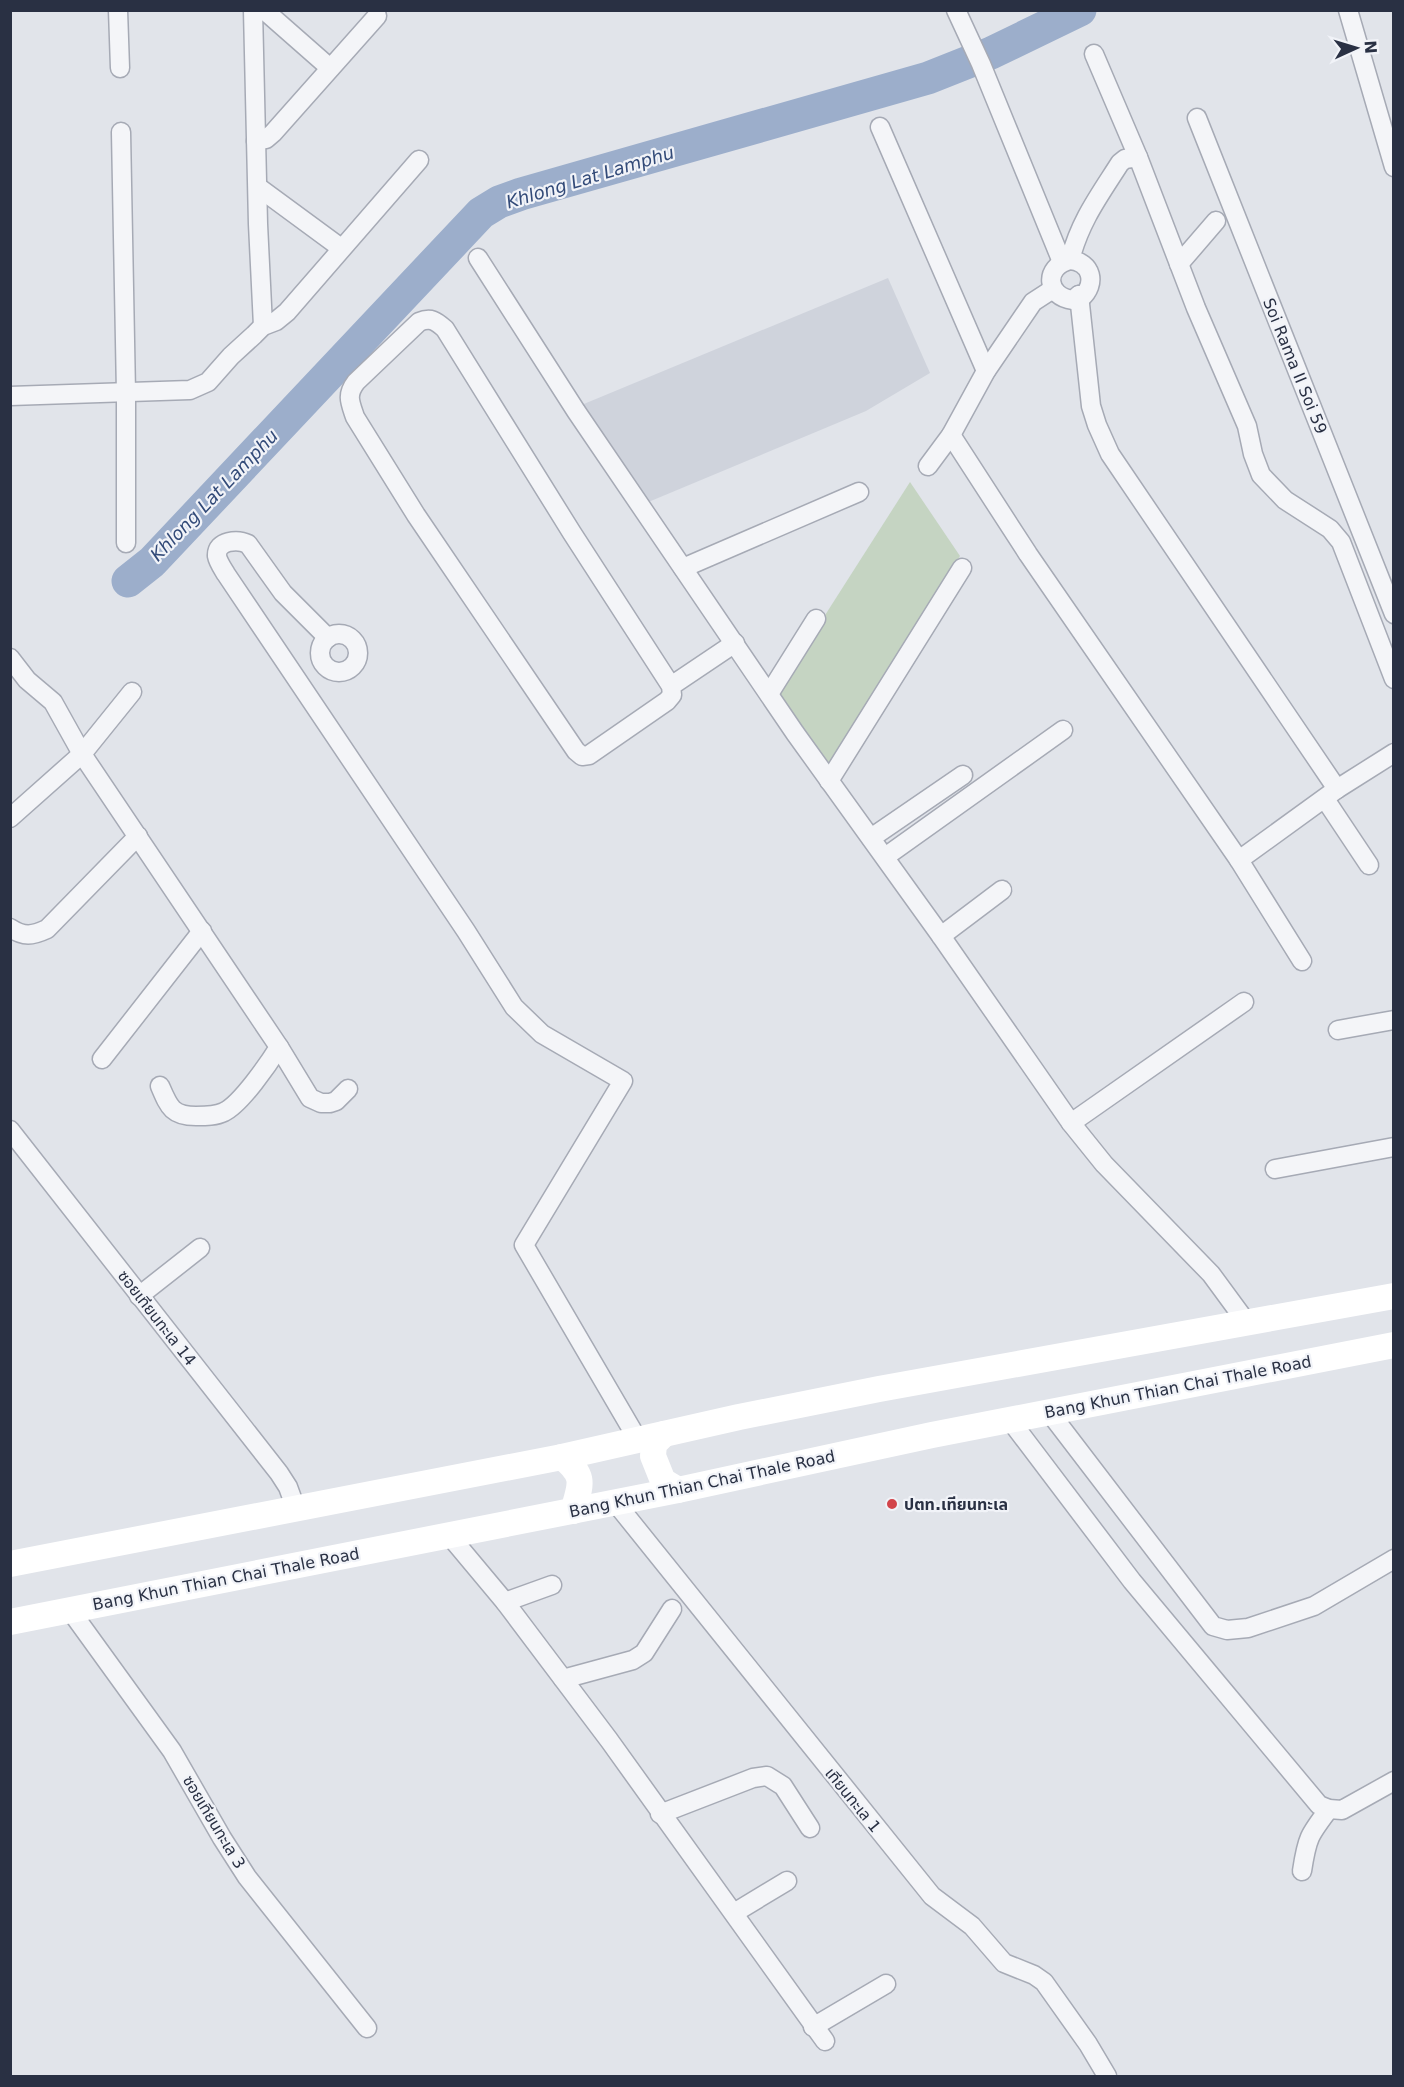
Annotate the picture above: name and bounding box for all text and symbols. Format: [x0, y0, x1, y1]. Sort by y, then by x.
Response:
north arrow [1326, 18, 1386, 78]
text: N [1361, 40, 1380, 54]
water label: Khlong Lat Lamphu [504, 141, 676, 213]
street label: Soi Rama II Soi 59 [1259, 295, 1331, 437]
water label: Khlong Lat Lamphu [146, 425, 282, 565]
street label: ซอยเทียนทะเล 14 [114, 1267, 200, 1369]
street label: Bang Khun Thian Chai Thale Road [1043, 1352, 1313, 1422]
street label: Bang Khun Thian Chai Thale Road [567, 1446, 837, 1522]
place label: ปตท.เทียนทะเล [904, 1495, 1008, 1514]
marker: ปตท.เทียนทะเล [885, 1497, 899, 1511]
street label: Bang Khun Thian Chai Thale Road [91, 1544, 361, 1614]
street label: เทียนทะเล 1 [821, 1764, 885, 1836]
street label: ซอยเทียนทะเล 3 [179, 1772, 249, 1872]

